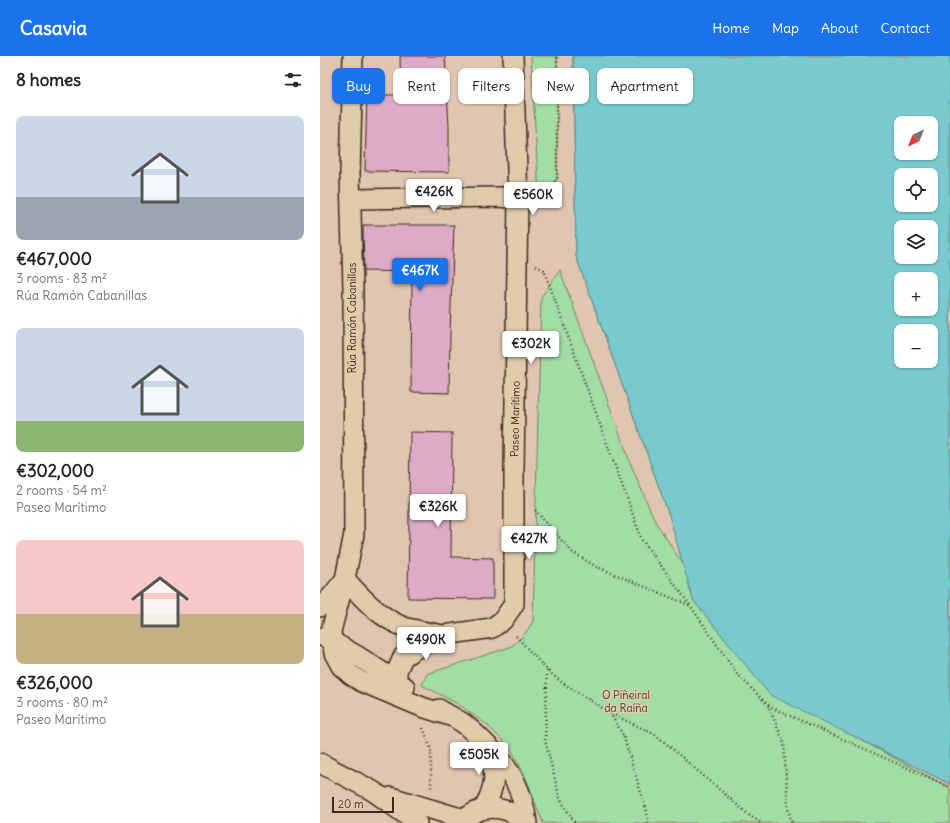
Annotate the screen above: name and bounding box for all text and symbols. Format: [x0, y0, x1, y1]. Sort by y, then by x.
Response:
text: Casavia [20, 16, 87, 40]
text: Home [712, 19, 750, 37]
text: Map [772, 19, 799, 37]
text: About [821, 19, 859, 37]
text: Contact [881, 19, 930, 37]
chip: Buy [332, 68, 385, 104]
chip: Rent [393, 68, 450, 104]
chip: Filters [458, 68, 524, 104]
chip: New [532, 68, 589, 104]
chip: Apartment [597, 68, 693, 104]
text: 8 homes [16, 69, 81, 91]
icon: filters [282, 69, 304, 91]
north arrow [894, 116, 938, 160]
map controls [894, 116, 938, 368]
icon: home [124, 142, 196, 214]
button: locate [894, 168, 938, 212]
pin: €426K [406, 179, 462, 213]
pin: €560K [505, 182, 561, 216]
text: €426K [415, 183, 453, 200]
text: €560K [513, 186, 553, 203]
button: layers [894, 220, 938, 264]
text: €467,000 [16, 248, 92, 270]
pin: €467K [392, 258, 448, 292]
street label: Rúa Ramón Cabanillas [345, 262, 359, 374]
text: €467K [401, 262, 439, 279]
text: 3 rooms · 83 m² [16, 270, 107, 287]
button: + [894, 272, 938, 316]
text: Rúa Ramón Cabanillas [16, 287, 147, 304]
button: − [894, 324, 938, 368]
pin: €302K [503, 331, 559, 365]
text: €302K [511, 335, 551, 352]
icon: home [124, 354, 196, 426]
street label: Paseo Marítimo [507, 381, 523, 457]
text: €302,000 [16, 460, 94, 482]
text: 2 rooms · 54 m² [16, 482, 107, 499]
pin: €326K [410, 494, 466, 528]
text: €326K [419, 498, 457, 515]
text: Paseo Marítimo [16, 499, 106, 516]
pin: €427K [501, 526, 557, 560]
text: €427K [510, 530, 548, 547]
icon: home [124, 566, 196, 638]
pin: €490K [398, 627, 454, 661]
text: €490K [406, 631, 446, 648]
text: €326,000 [16, 672, 93, 694]
park label: O Piñeiral da Raíña [602, 688, 650, 715]
text: 3 rooms · 80 m² [16, 694, 108, 711]
text: Paseo Marítimo [16, 711, 106, 728]
pin: €505K [451, 742, 507, 776]
text: €505K [459, 746, 499, 763]
scale bar [332, 795, 394, 814]
text: 20 m [338, 797, 364, 811]

